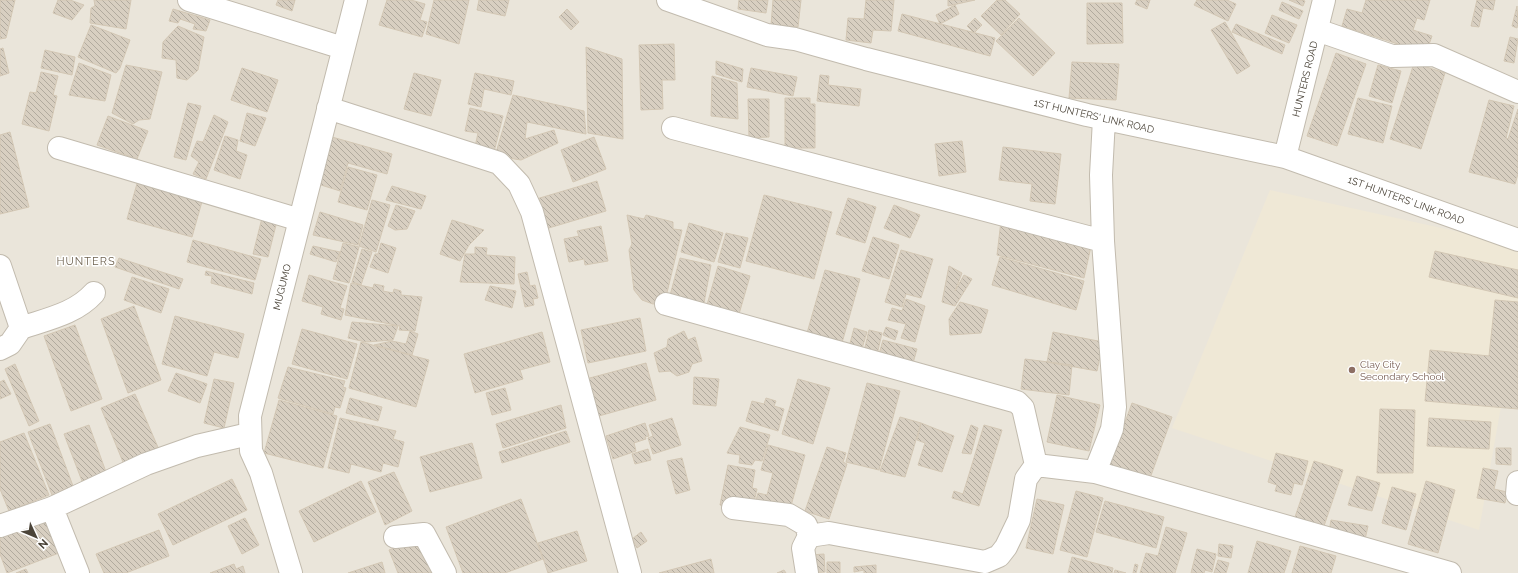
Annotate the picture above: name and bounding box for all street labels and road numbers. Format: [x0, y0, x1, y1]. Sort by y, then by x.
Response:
street label: HUNTERS ROAD [1290, 40, 1320, 118]
street label: 1ST HUNTERS' LINK ROAD [1033, 97, 1155, 135]
street label: 1ST HUNTERS' LINK ROAD [1346, 174, 1466, 226]
street label: MUGUMO [271, 262, 293, 311]

